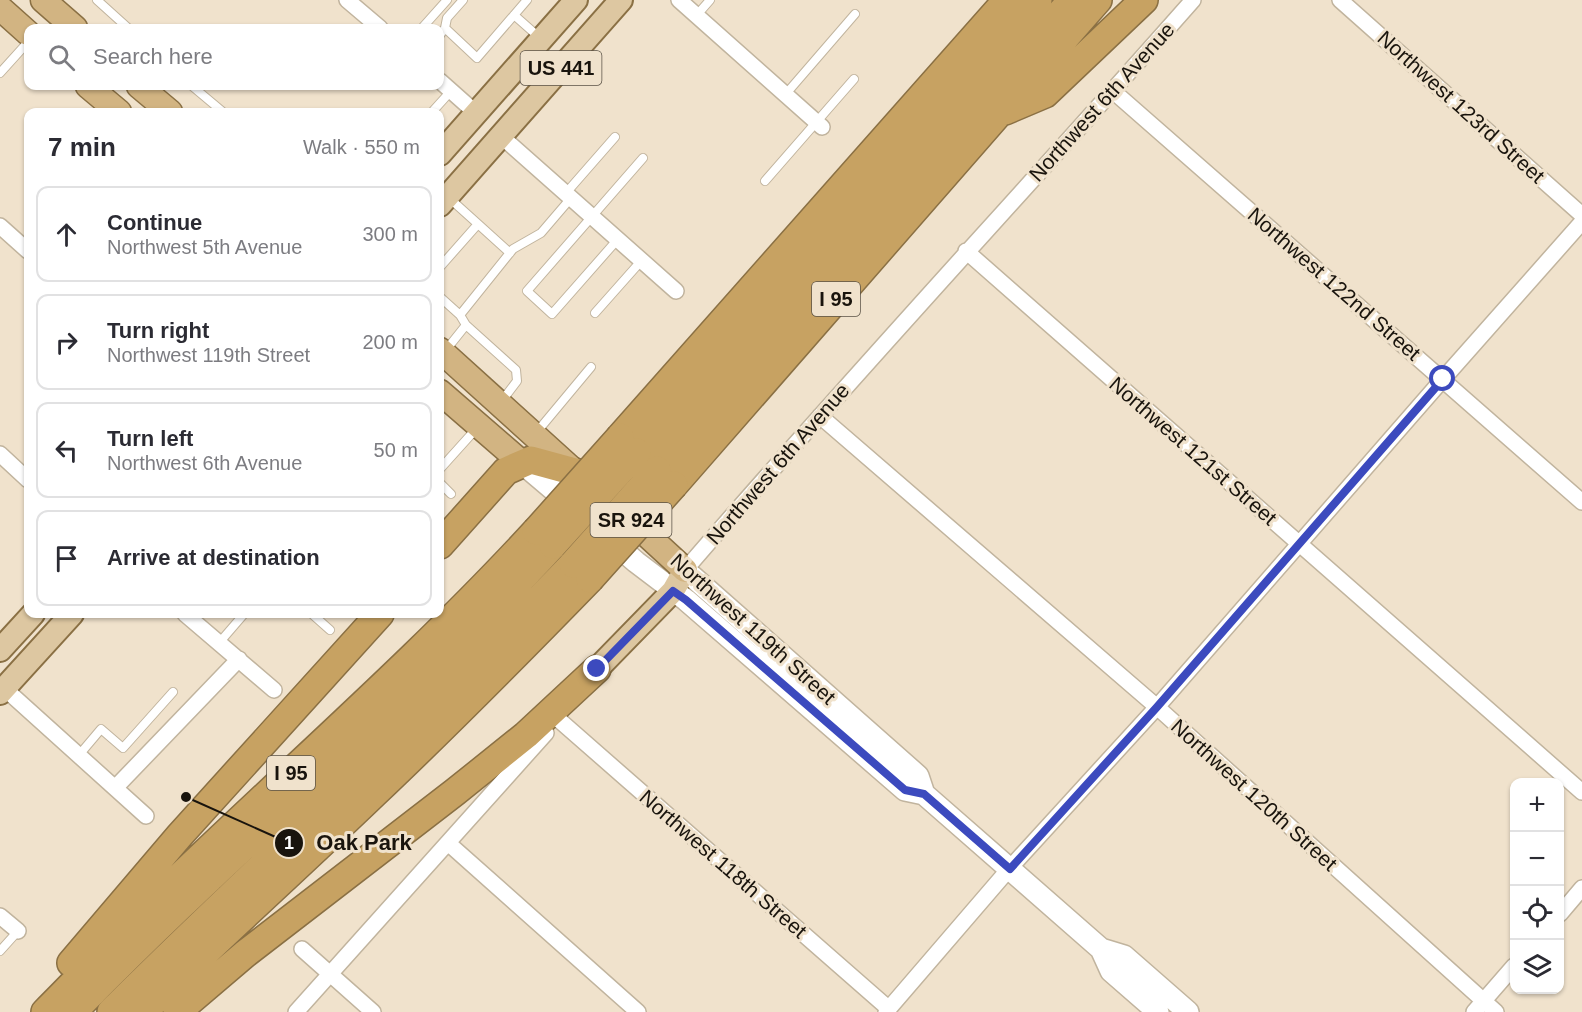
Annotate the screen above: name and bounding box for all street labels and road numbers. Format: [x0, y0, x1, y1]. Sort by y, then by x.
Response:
street label: Northwest 6th Avenue [1024, 18, 1179, 186]
street label: Northwest 123rd Street [1373, 26, 1549, 188]
road number: US 441 [520, 51, 602, 85]
street label: Northwest 122nd Street [1244, 203, 1425, 365]
road number: I 95 [812, 282, 860, 316]
street label: Northwest 121st Street [1105, 372, 1282, 529]
street label: Northwest 6th Avenue [702, 379, 854, 549]
road number: SR 924 [590, 503, 672, 537]
street label: Northwest 119th Street [666, 549, 840, 709]
street label: Northwest 120th Street [1167, 714, 1342, 875]
road number: I 95 [267, 756, 315, 790]
street label: Northwest 118th Street [635, 785, 811, 942]

